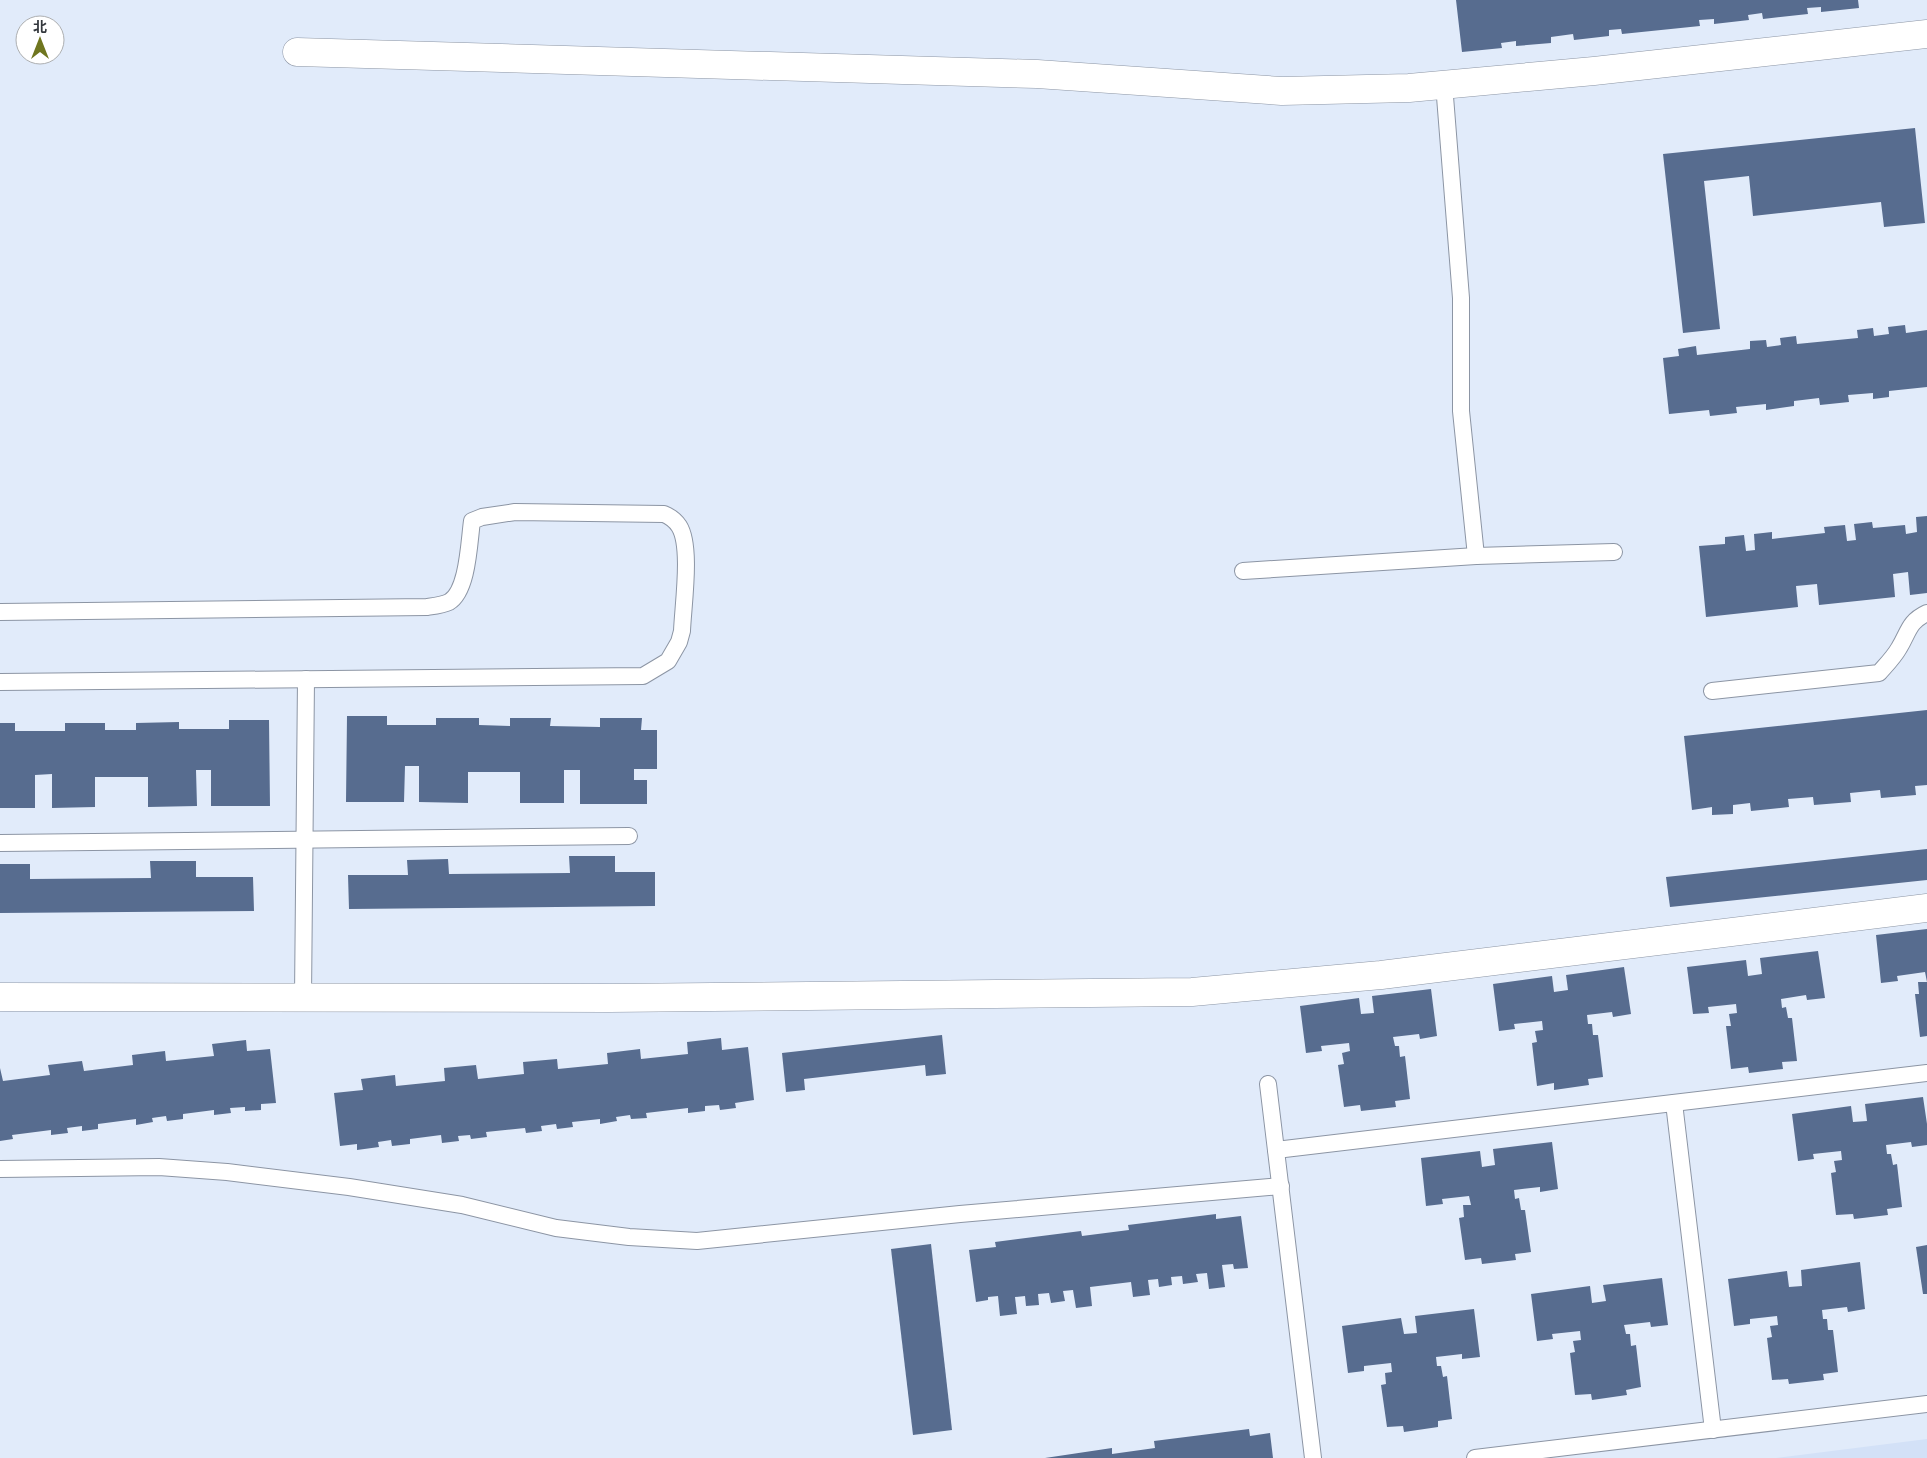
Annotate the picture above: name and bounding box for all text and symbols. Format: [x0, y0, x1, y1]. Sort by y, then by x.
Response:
north arrow [15, 15, 65, 65]
text: 北 [33, 20, 47, 35]

